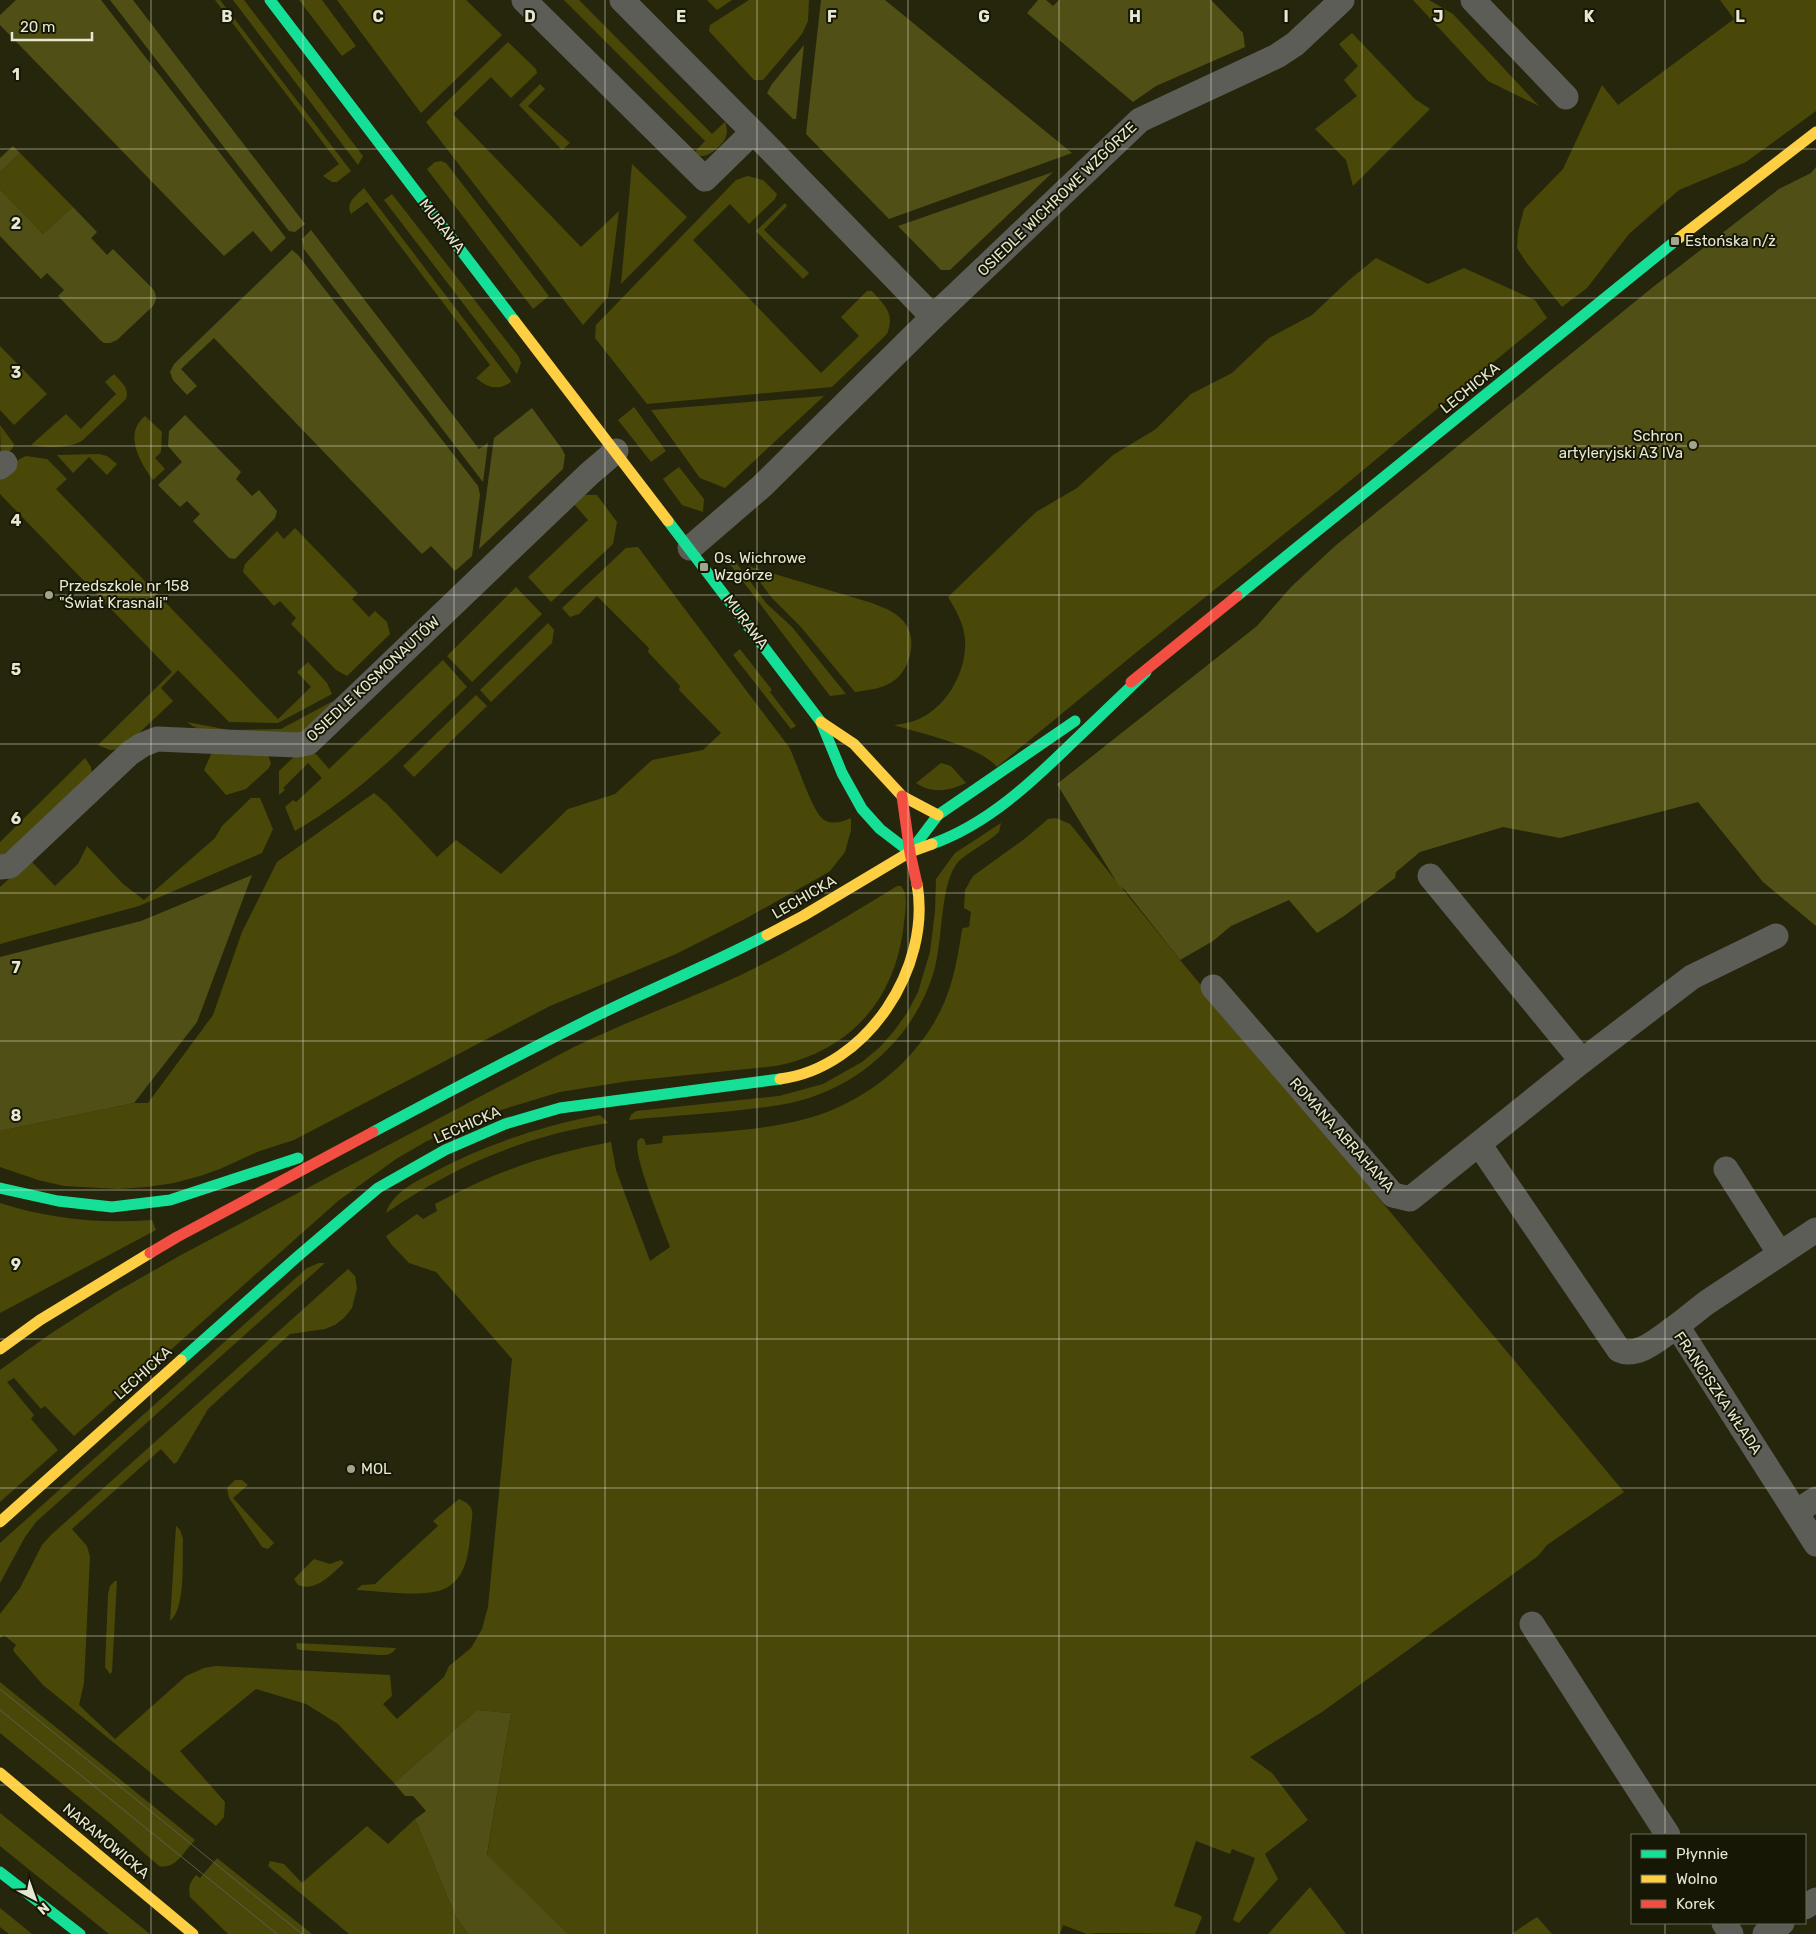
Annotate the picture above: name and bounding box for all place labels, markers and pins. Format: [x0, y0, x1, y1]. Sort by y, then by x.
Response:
place label: Estońska n/ż [1685, 232, 1776, 250]
marker: Estońska n/ż [1669, 235, 1681, 247]
place label: Schron artyleryjski A3 IVa [1559, 427, 1683, 462]
marker: Schron artyleryjski A3 IVa [1687, 439, 1699, 451]
place label: Os. Wichrowe Wzgórze [714, 549, 806, 584]
marker: Os. Wichrowe Wzgórze [698, 561, 710, 573]
place label: Przedszkole nr 158 "Świat Krasnali" [59, 577, 189, 612]
marker: Przedszkole nr 158 "Świat Krasnali" [43, 589, 55, 601]
place label: MOL [361, 1460, 392, 1478]
marker: MOL [345, 1463, 357, 1475]

